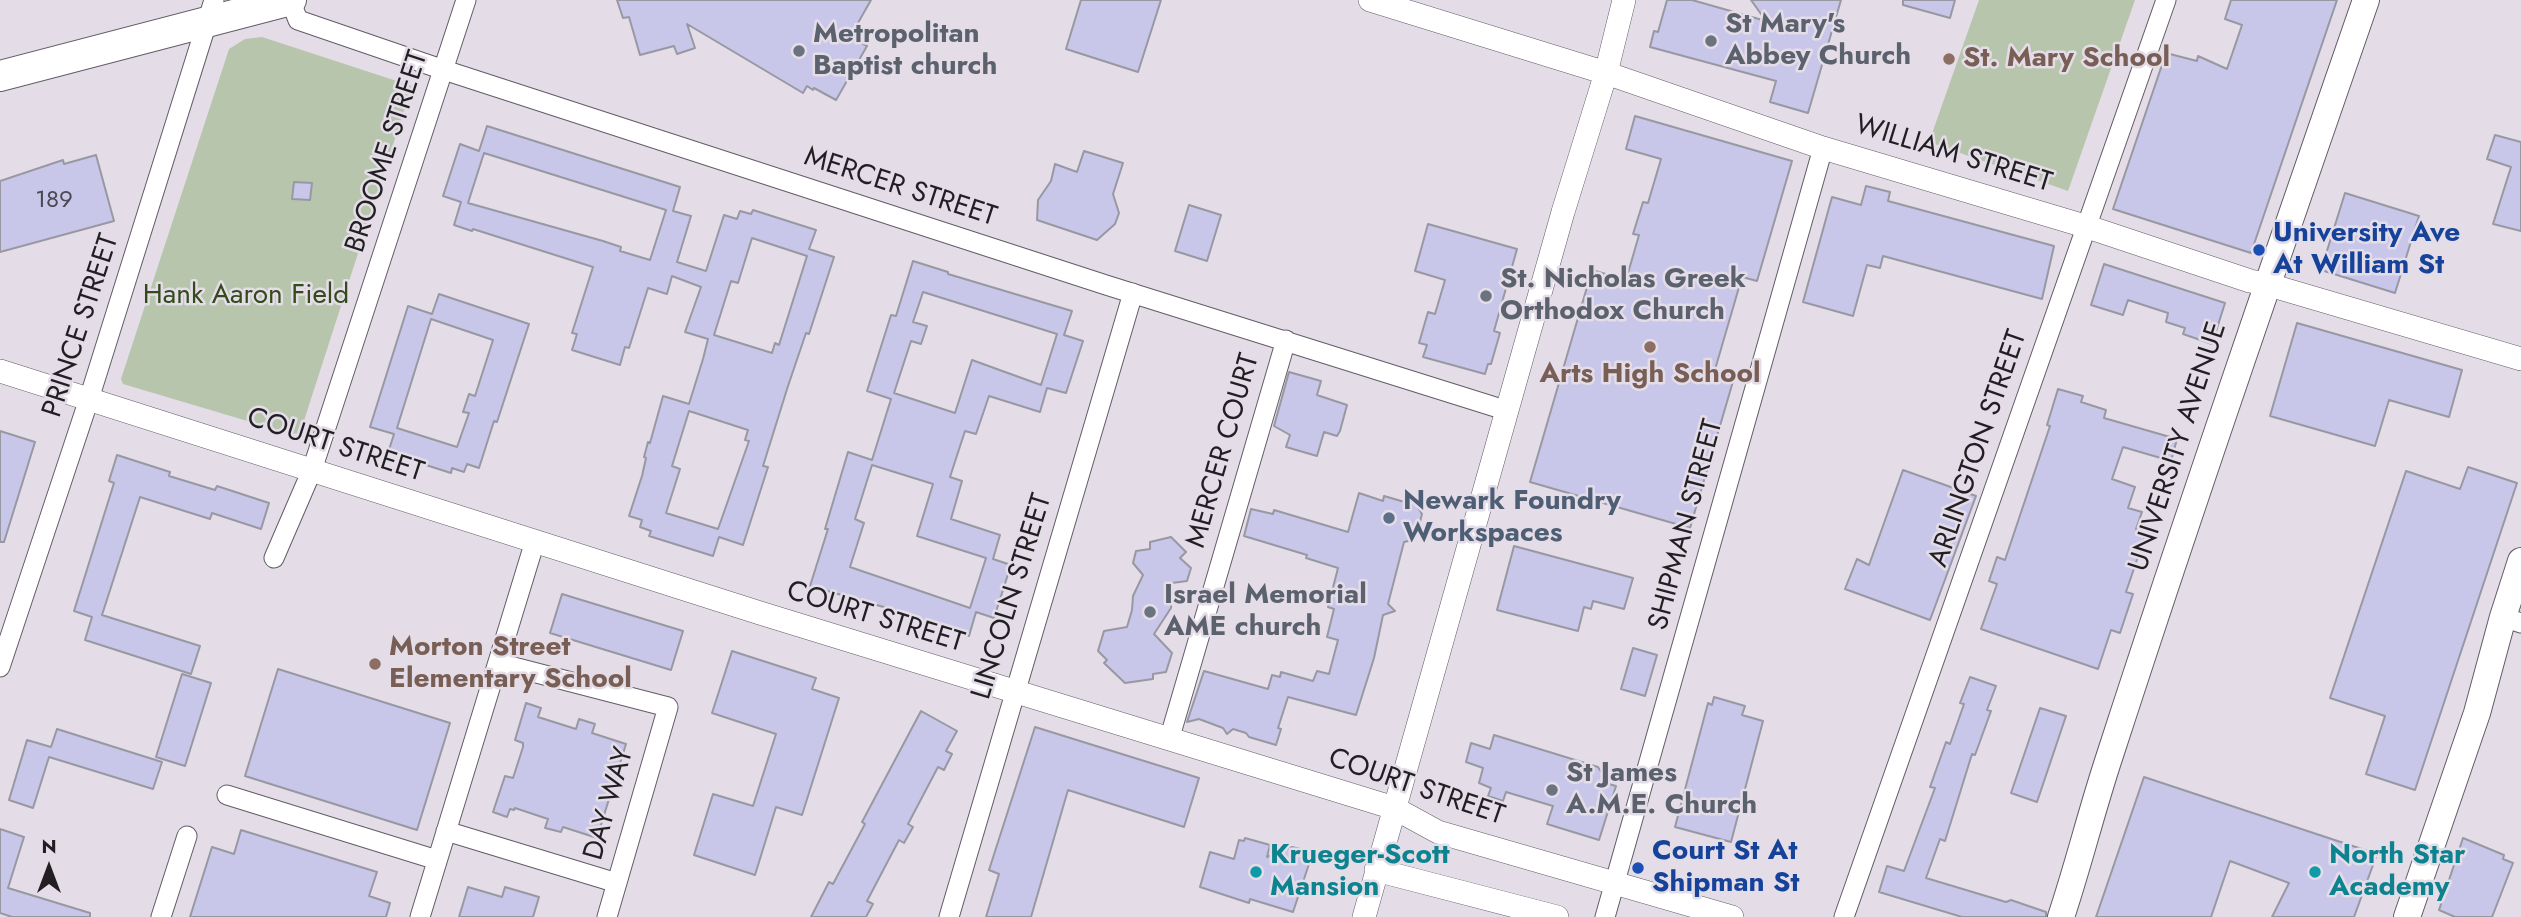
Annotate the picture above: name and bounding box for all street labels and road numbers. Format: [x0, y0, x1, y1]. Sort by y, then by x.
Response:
street label: BROOME STREET [340, 47, 436, 257]
street label: WILLIAM STREET [1851, 109, 2055, 201]
street label: MERCER STREET [800, 141, 1000, 235]
street label: PRINCE STREET [37, 230, 127, 422]
street label: UNIVERSITY AVENUE [2123, 318, 2235, 576]
street label: ARLINGTON STREET [1923, 326, 2035, 572]
street label: MERCER COURT [1180, 350, 1268, 552]
street label: COURT STREET [242, 402, 428, 490]
street label: SHIPMAN STREET [1643, 416, 1731, 634]
street label: LINCOLN STREET [966, 490, 1060, 704]
street label: COURT STREET [782, 575, 968, 661]
street label: COURT STREET [1324, 742, 1508, 834]
street label: DAY WAY [578, 744, 642, 864]

